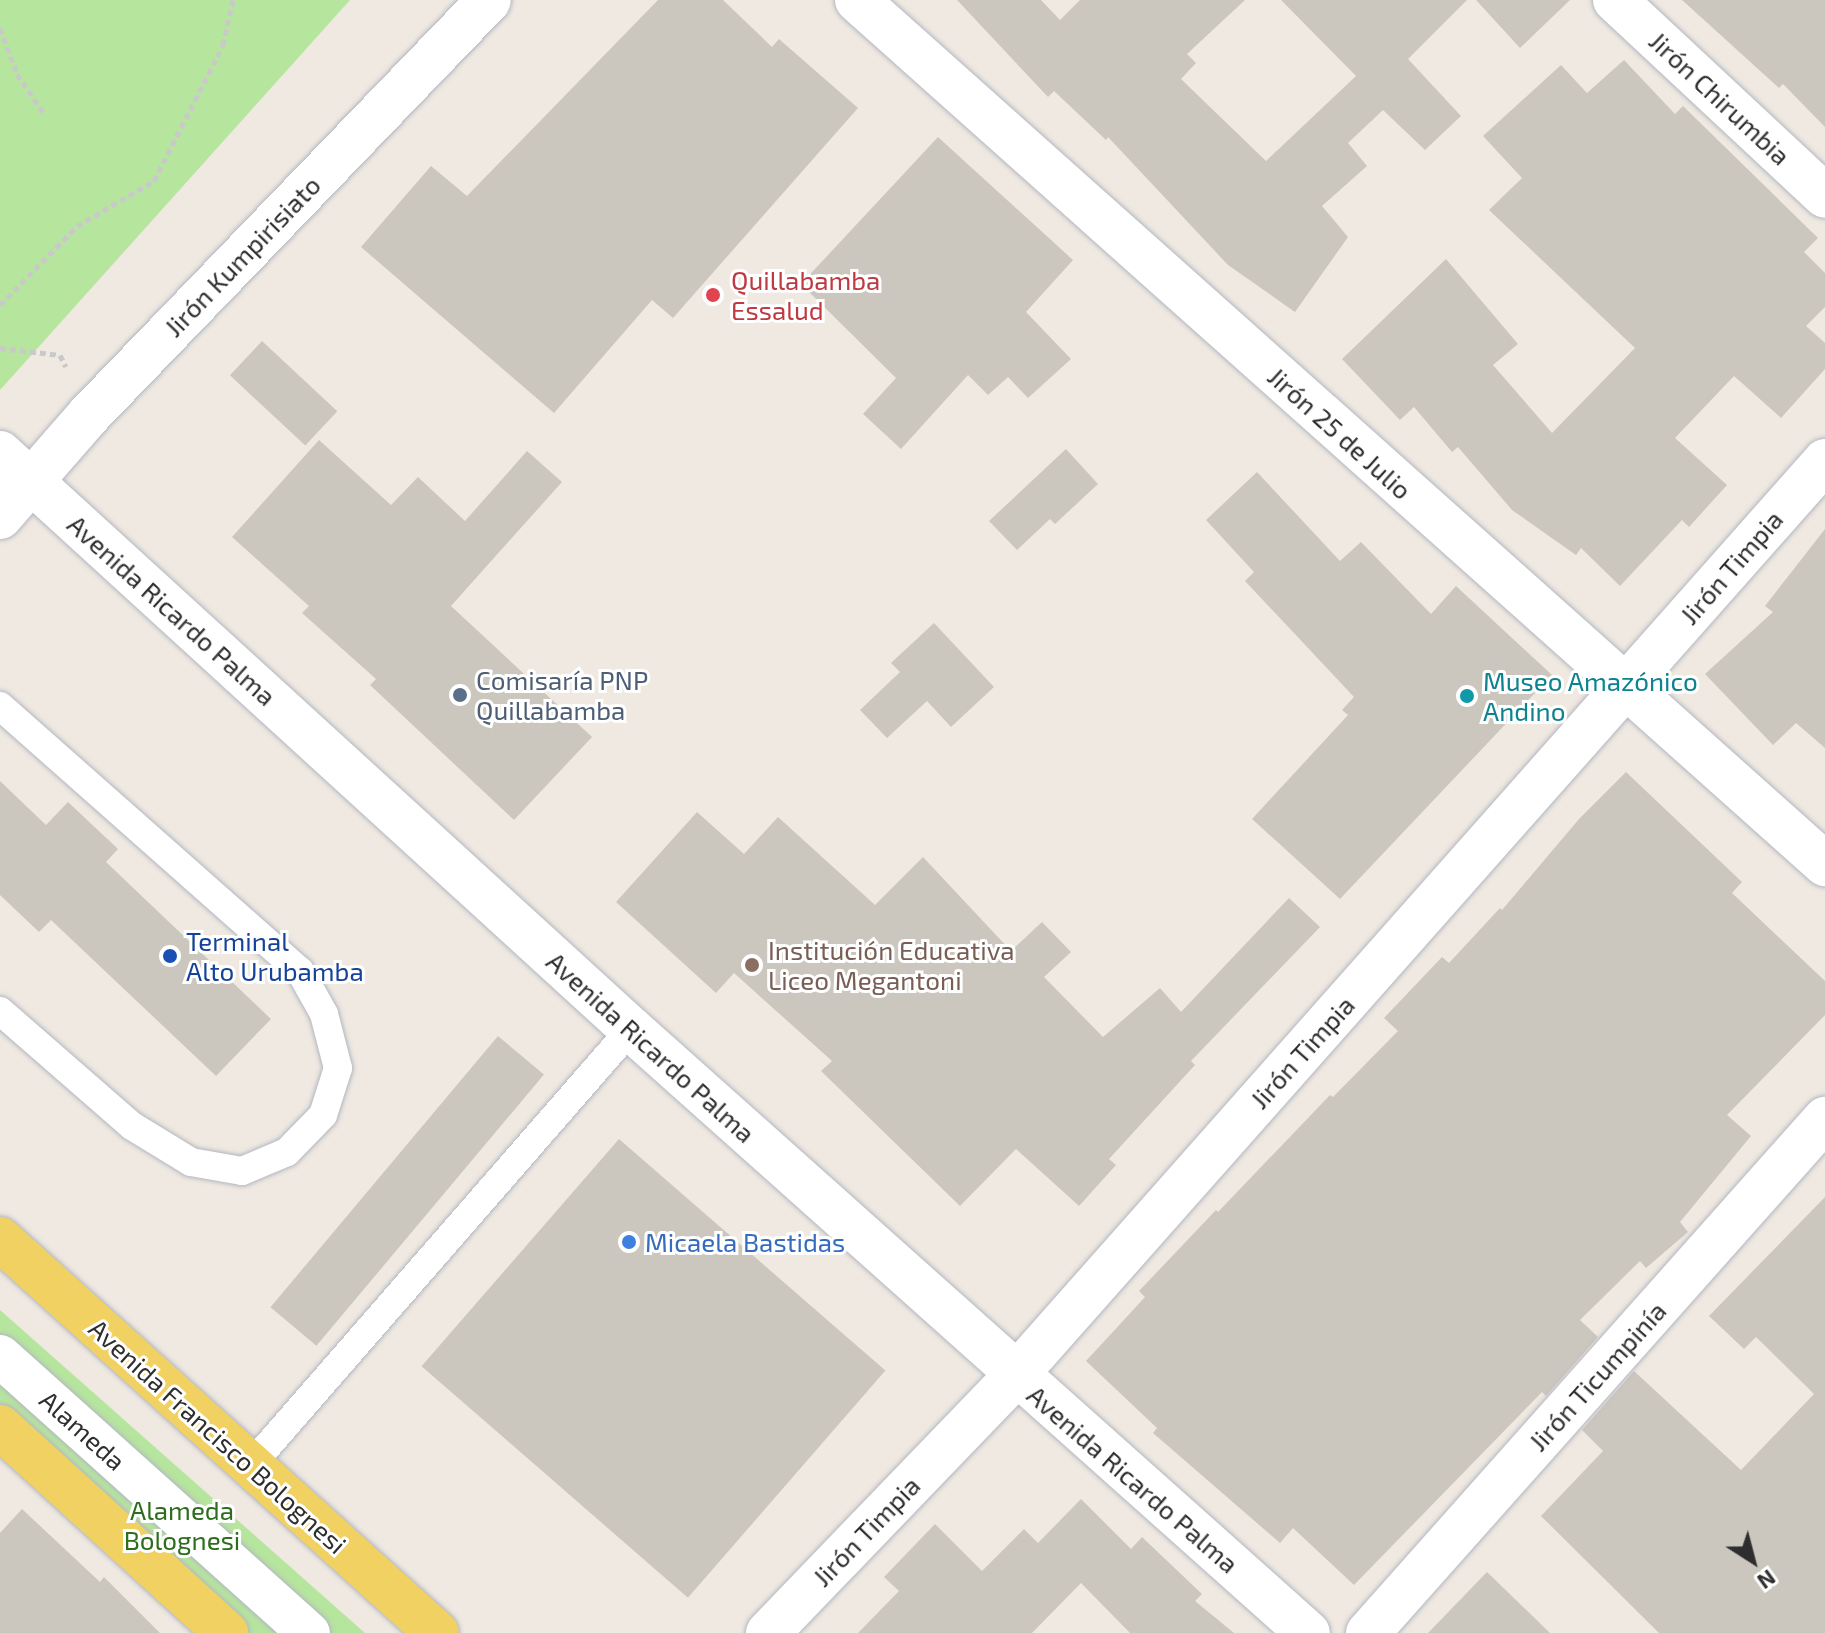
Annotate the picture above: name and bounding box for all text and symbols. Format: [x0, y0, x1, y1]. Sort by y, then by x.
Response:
street label: Jirón Chirumbia [1643, 25, 1797, 171]
street label: Jirón Kumpirisiato [158, 169, 326, 343]
place label: Quillabamba Essalud [731, 264, 880, 326]
marker: Quillabamba Essalud [702, 284, 724, 306]
street label: Jirón 25 de Julio [1262, 360, 1418, 506]
street label: Jirón Timpia [1673, 503, 1789, 631]
street label: Avenida Ricardo Palma [62, 508, 282, 712]
place label: Comisaría PNP Quillabamba [476, 664, 648, 726]
place label: Museo Amazónico Andino [1483, 665, 1698, 726]
marker: Comisaría PNP Quillabamba [451, 686, 469, 704]
marker: Museo Amazónico Andino [1458, 687, 1476, 705]
place label: Terminal Alto Urubamba [186, 925, 364, 986]
place label: Institución Educativa Liceo Megantoni [768, 934, 1015, 996]
street label: Avenida Ricardo Palma [541, 945, 761, 1149]
marker: Terminal Alto Urubamba [161, 947, 179, 965]
marker: Institución Educativa Liceo Megantoni [743, 956, 761, 974]
street label: Jirón Timpia [1243, 989, 1361, 1115]
place label: Micaela Bastidas [645, 1226, 845, 1258]
marker: Micaela Bastidas [620, 1233, 638, 1251]
street label: Jirón Ticumpinía [1522, 1295, 1672, 1457]
street label: Avenida Francisco Bolognesi [83, 1312, 353, 1560]
street label: Avenida Ricardo Palma [1021, 1379, 1245, 1579]
street label: Alameda [34, 1384, 132, 1476]
street label: Jirón Timpia [806, 1469, 926, 1593]
park label: Alameda Bolognesi [124, 1494, 240, 1556]
north arrow [1713, 1521, 1793, 1601]
text: N [1753, 1565, 1781, 1596]

